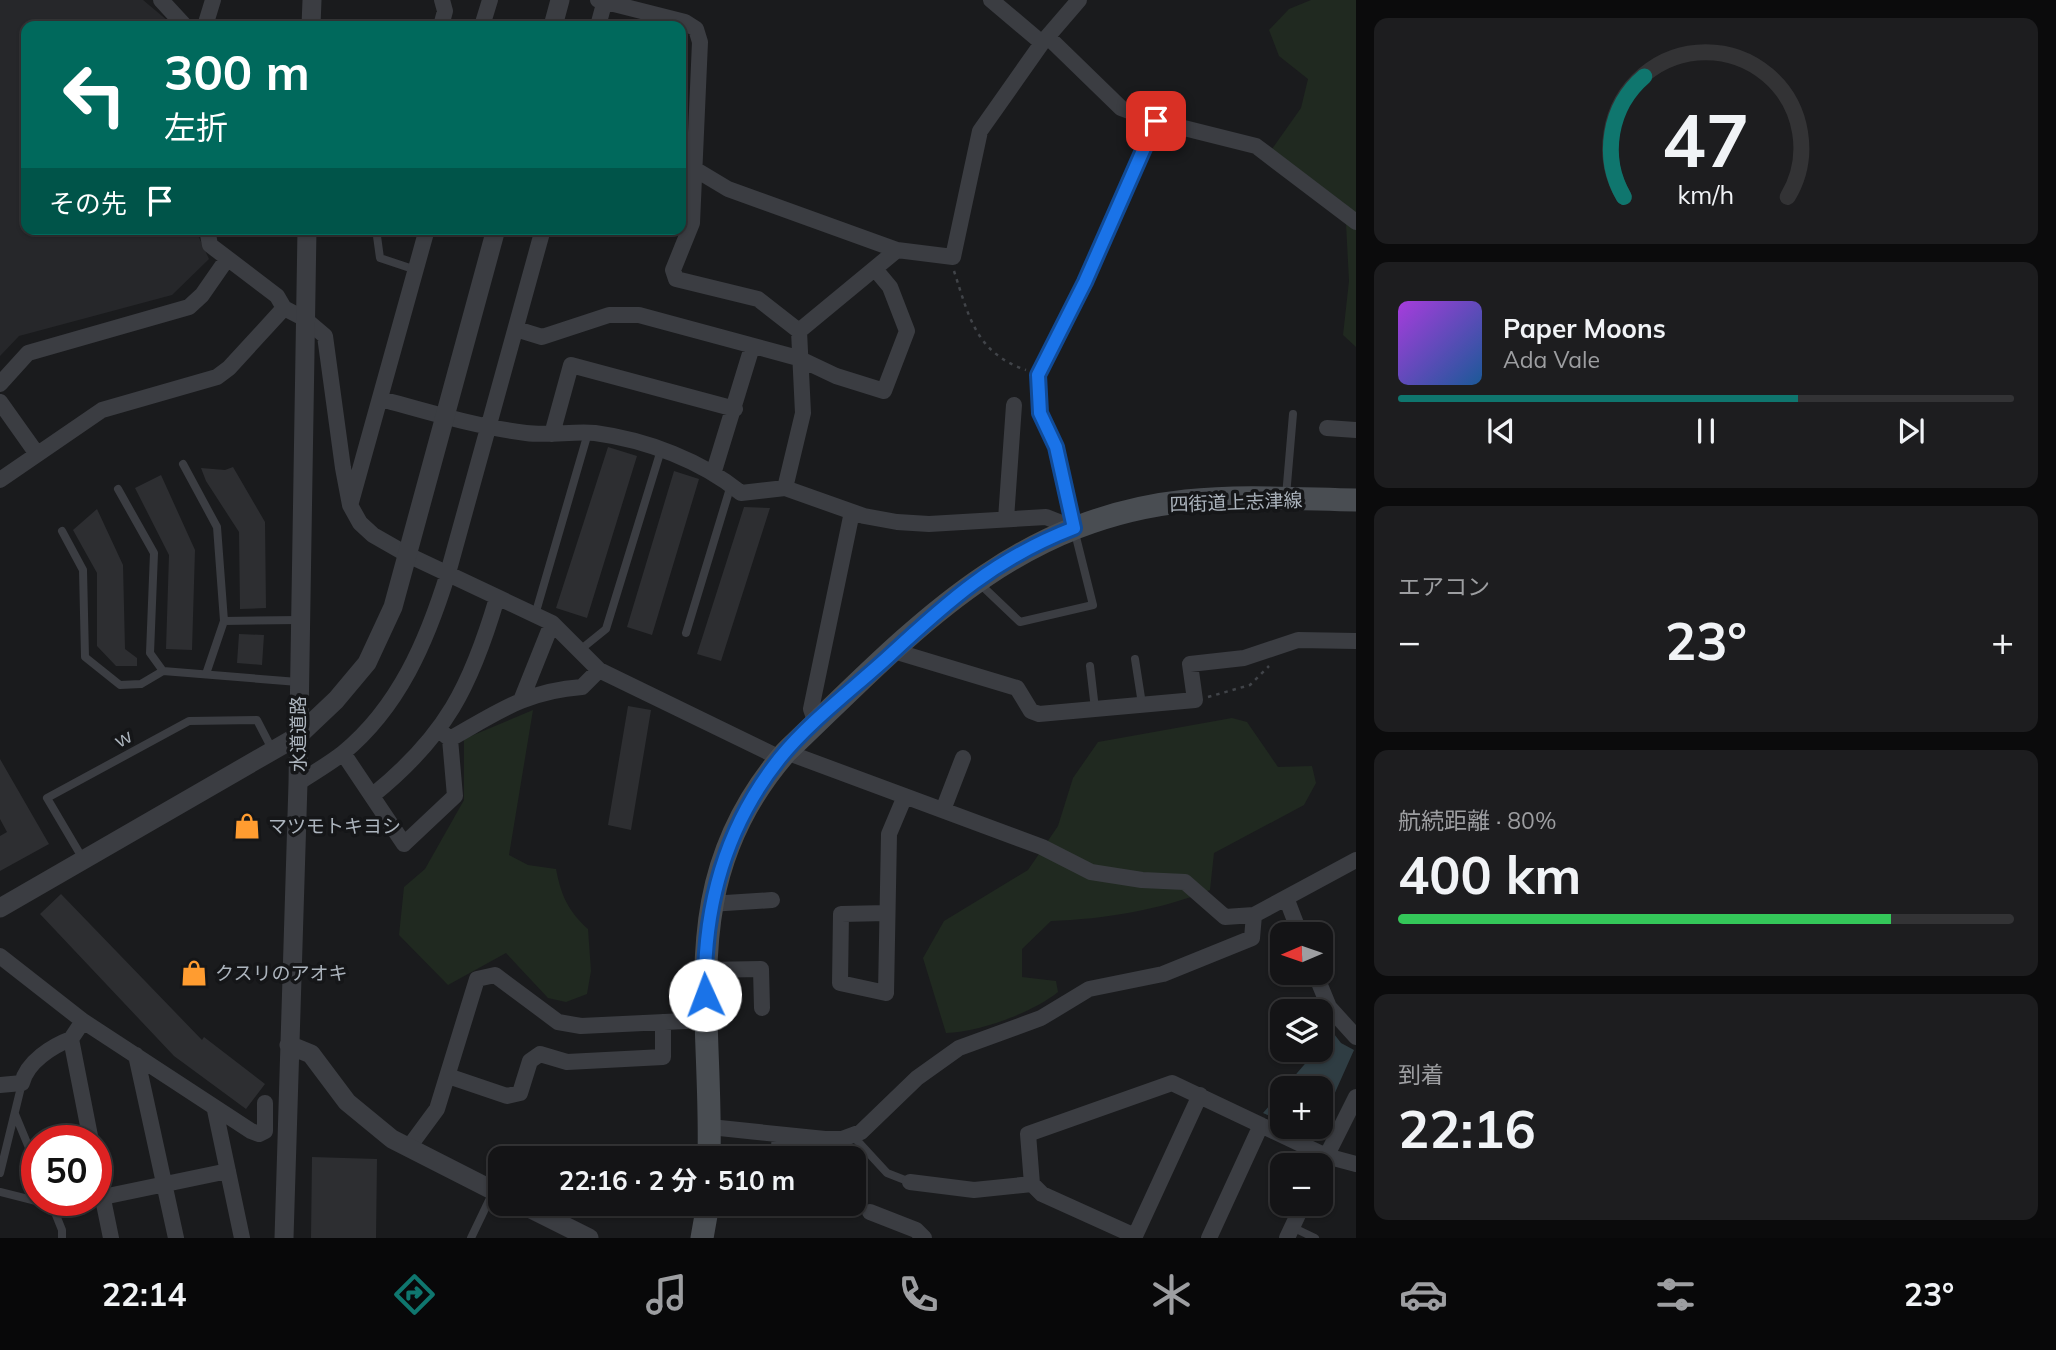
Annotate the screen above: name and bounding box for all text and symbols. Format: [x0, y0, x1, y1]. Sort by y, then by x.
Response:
text: 300 m [164, 41, 310, 102]
icon: left [49, 49, 140, 140]
pin [1126, 91, 1186, 151]
text: 47 [1662, 94, 1750, 185]
icon: arrive [1137, 102, 1175, 140]
text: 左折 [164, 107, 228, 147]
text: km/h [1678, 179, 1734, 210]
icon: arrive [141, 182, 179, 220]
text: その先 [49, 187, 127, 220]
text: Paper Moons [1503, 312, 1666, 345]
text: Ada Vale [1503, 345, 1600, 374]
icon: previous [1482, 412, 1520, 450]
icon: pause [1687, 412, 1725, 450]
icon: next [1892, 412, 1930, 450]
street label: 四街道上志津線 [1169, 488, 1303, 516]
text: エアコン [1398, 572, 1490, 601]
text: 23° [1665, 608, 1747, 673]
text: − [1398, 617, 1421, 665]
text: + [1991, 617, 2014, 665]
street label: 水道道路 [286, 696, 310, 772]
street label: ｗ [109, 723, 137, 753]
text: 航続距離 · 80% [1398, 806, 1556, 835]
shop icon: マツモトキヨシ [232, 811, 262, 841]
place label: マツモトキヨシ [268, 814, 401, 838]
text: 400 km [1398, 842, 1581, 907]
north arrow [1270, 922, 1334, 985]
map controls [1270, 922, 1333, 1216]
shop icon: クスリのアオキ [179, 958, 209, 988]
position arrow [668, 958, 742, 1032]
place label: クスリのアオキ [215, 961, 347, 985]
button: layers [1270, 999, 1333, 1062]
text: 到着 [1398, 1060, 1444, 1089]
button: + [1270, 1076, 1333, 1139]
text: 22:16 [1398, 1096, 1536, 1161]
speed limit sign: 50 [21, 1125, 112, 1216]
button: − [1270, 1153, 1333, 1216]
text: 22:16 · 2 分 · 510 m [559, 1164, 795, 1197]
icon: directions [390, 1270, 439, 1319]
icon: music [642, 1270, 691, 1319]
icon: phone [894, 1270, 943, 1319]
icon: climate [1147, 1270, 1196, 1319]
icon: car [1399, 1270, 1448, 1319]
icon: filters [1651, 1270, 1700, 1319]
text: 22:14 [102, 1274, 186, 1314]
text: 23° [1904, 1274, 1954, 1314]

